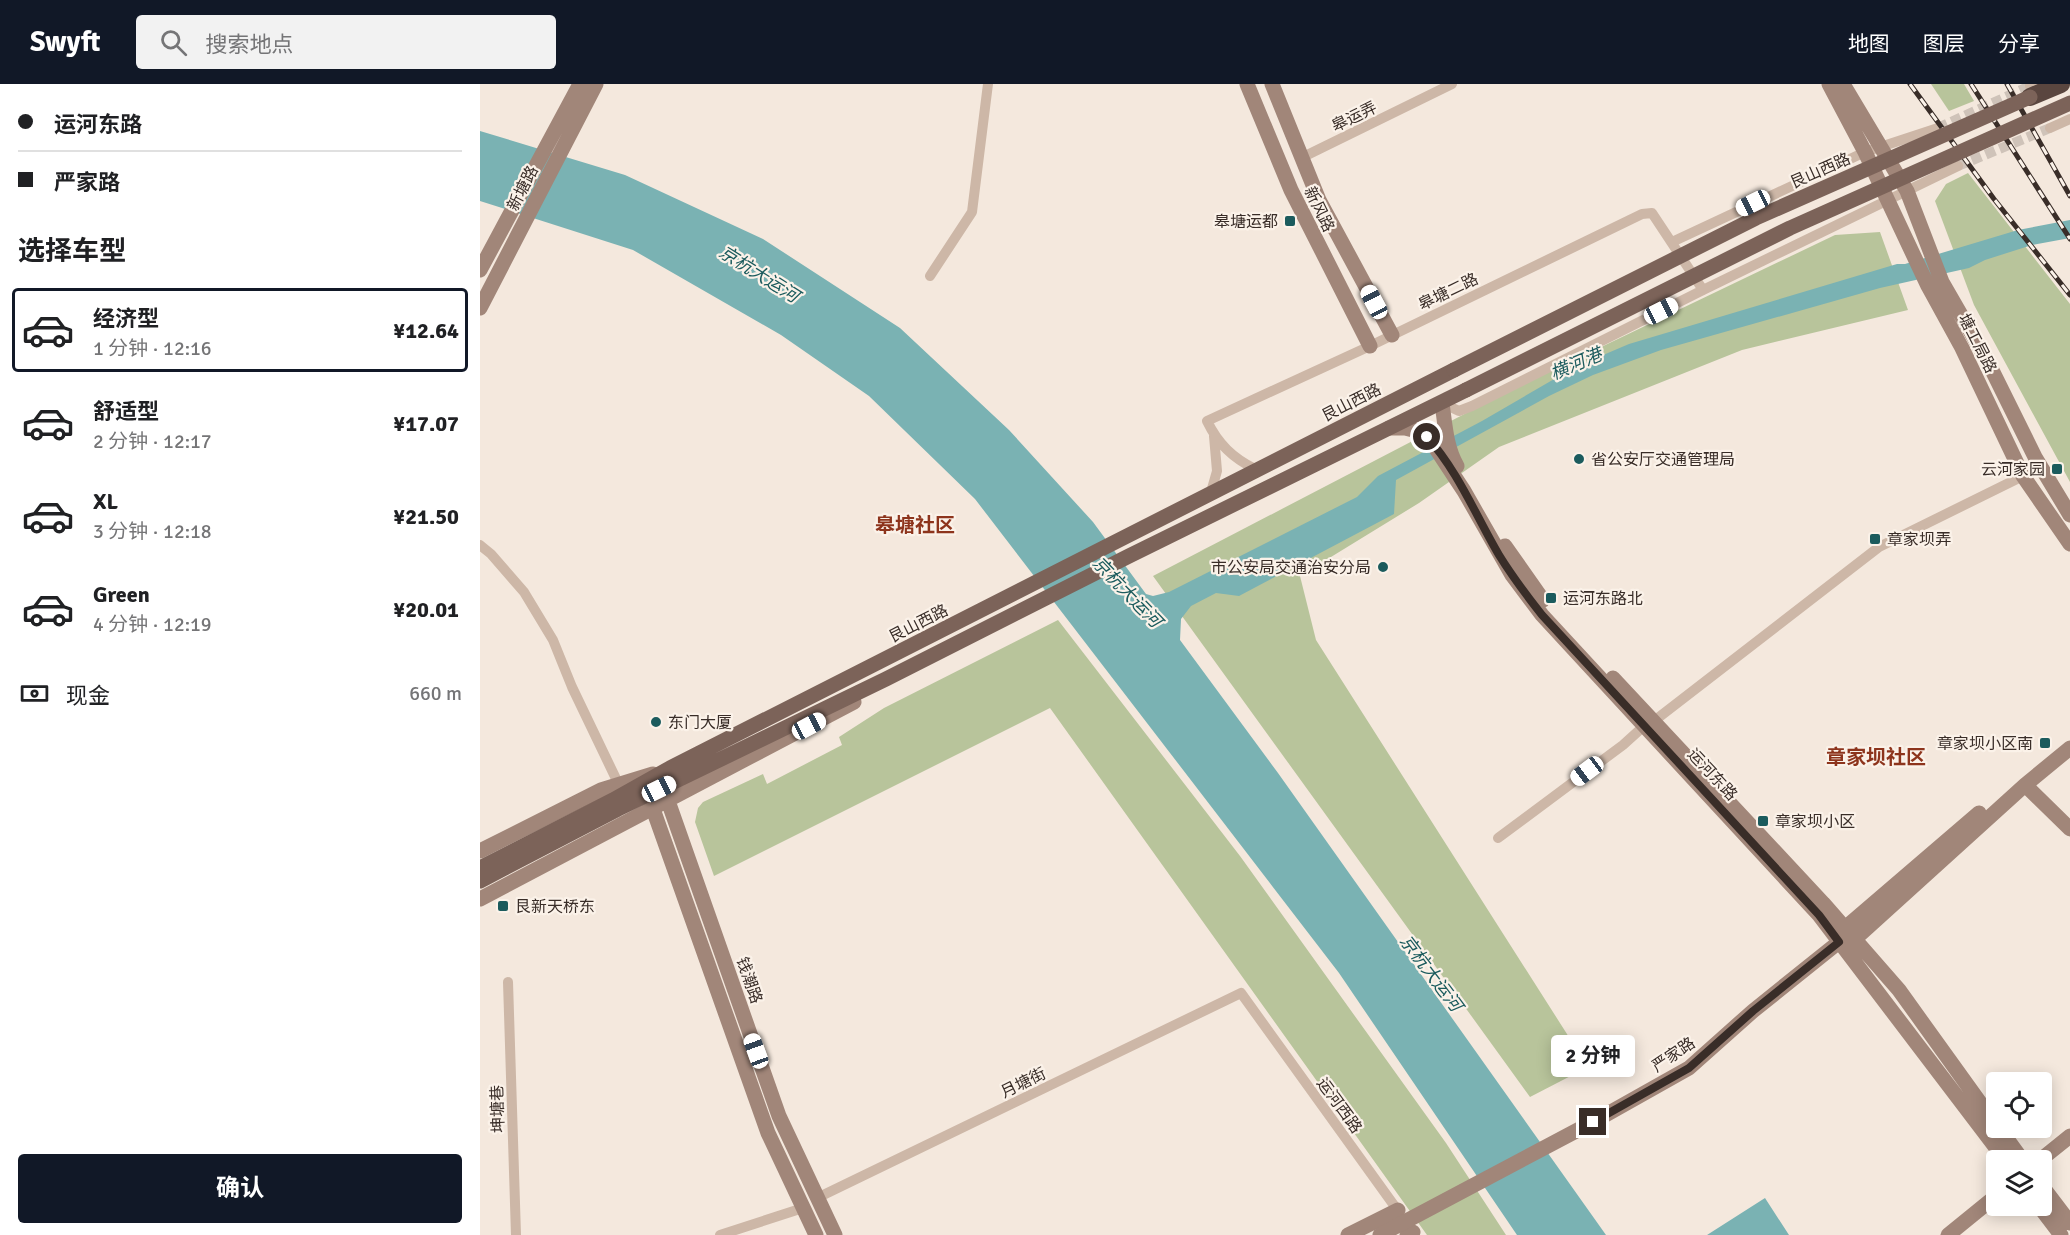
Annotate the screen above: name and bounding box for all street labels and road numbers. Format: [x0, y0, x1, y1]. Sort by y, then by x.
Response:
street label: 皋运弄 [1328, 97, 1380, 136]
street label: 艮山西路 [1787, 149, 1854, 193]
street label: 新塘路 [503, 163, 543, 214]
street label: 新风路 [1300, 183, 1339, 235]
street label: 皋塘二路 [1415, 269, 1482, 315]
street label: 塘工局路 [1954, 310, 2001, 377]
street label: 艮山西路 [1318, 379, 1385, 426]
street label: 艮山西路 [885, 600, 952, 647]
street label: 运河东路 [1683, 744, 1741, 805]
street label: 钱潮路 [732, 954, 766, 1006]
street label: 严家路 [1648, 1033, 1699, 1077]
street label: 月塘街 [997, 1063, 1049, 1102]
street label: 运河西路 [1312, 1074, 1366, 1137]
street label: 坤塘巷 [487, 1085, 509, 1133]

